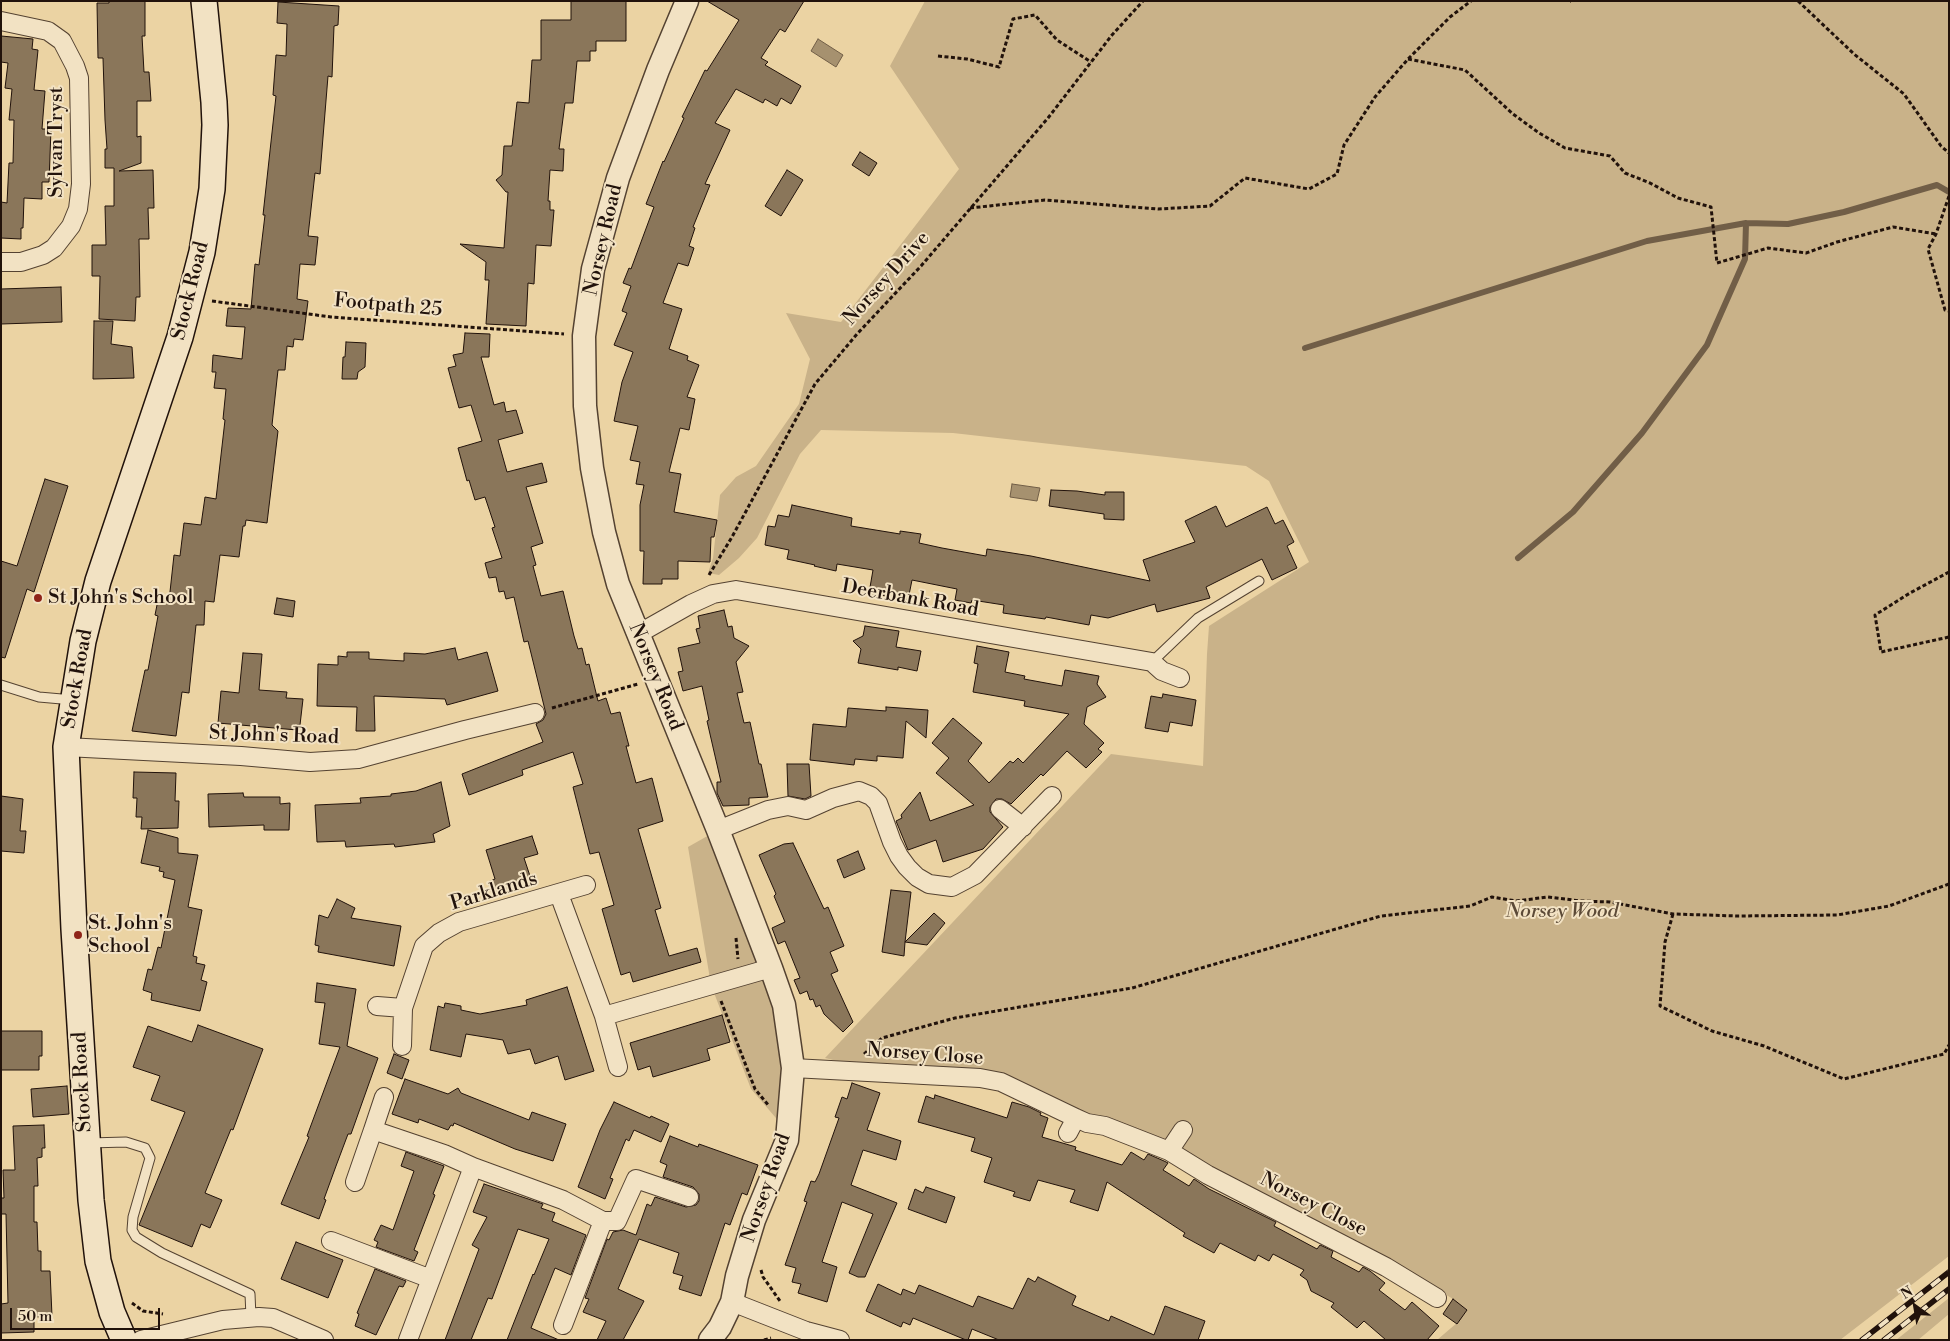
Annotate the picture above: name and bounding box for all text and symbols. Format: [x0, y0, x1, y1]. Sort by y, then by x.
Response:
street label: Sylvan Tryst [45, 86, 69, 198]
street label: Norsey Road [580, 182, 628, 298]
street label: Norsey Drive [839, 227, 935, 331]
street label: Stock Road [167, 239, 215, 343]
street label: Footpath 25 [333, 289, 443, 323]
street label: Deerbank Road [840, 575, 980, 623]
place label: St John's School [48, 586, 193, 610]
marker: St John's School [32, 592, 44, 604]
street label: Norsey Road [623, 620, 687, 734]
street label: Stock Road [57, 627, 99, 731]
street label: St John's Road [209, 722, 339, 750]
street label: Parklands [448, 867, 540, 917]
park label: Norsey Wood [1505, 900, 1619, 924]
place label: St. John's School [88, 912, 172, 959]
marker: St. John's School [72, 929, 84, 941]
street label: Stock Road [68, 1031, 98, 1133]
street label: Norsey Close [866, 1039, 984, 1071]
street label: Norsey Road [737, 1130, 797, 1246]
street label: Norsey Close [1255, 1168, 1371, 1242]
north arrow [1890, 1281, 1940, 1331]
text: N [1898, 1283, 1917, 1304]
scale bar [12, 1298, 162, 1330]
text: 50 m [18, 1307, 52, 1326]

